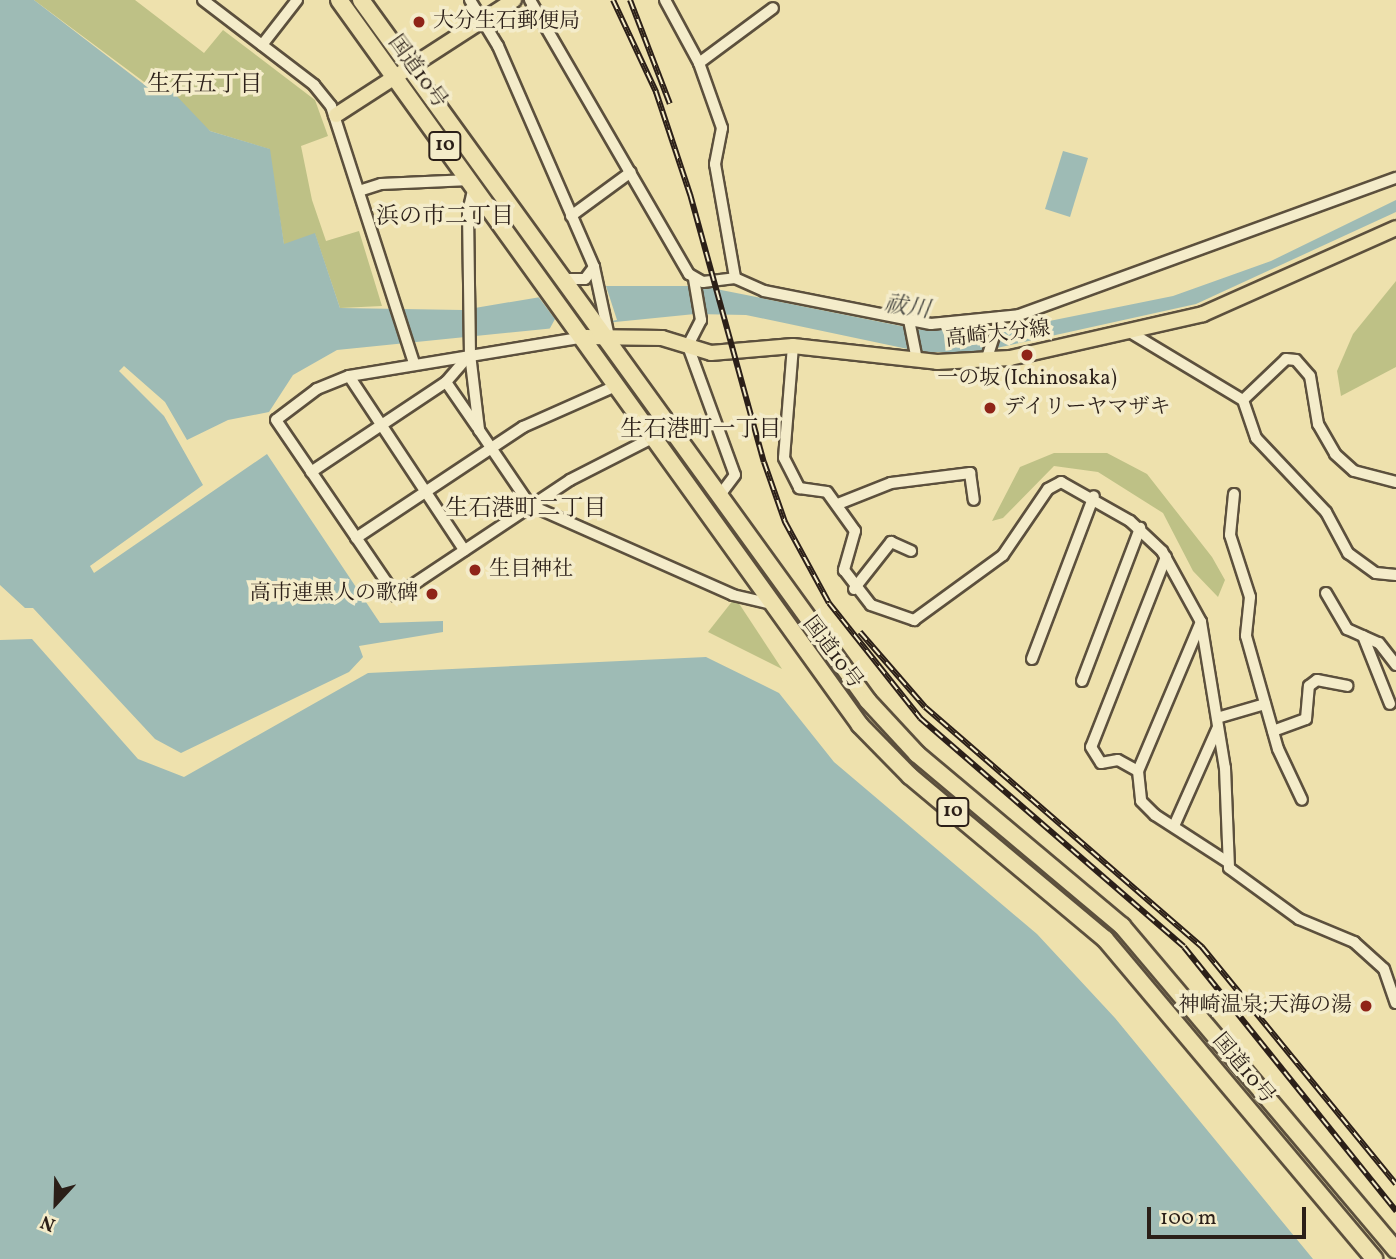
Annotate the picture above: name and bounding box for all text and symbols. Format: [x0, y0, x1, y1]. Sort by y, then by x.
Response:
place label: 大分生石郵便局 [433, 9, 580, 35]
marker: 大分生石郵便局 [411, 14, 427, 30]
street label: 国道10号 [382, 31, 452, 113]
district label: 生石五丁目 [148, 71, 262, 99]
road number: 10 [428, 130, 462, 162]
district label: 浜の市二丁目 [376, 203, 514, 231]
water label: 祓川 [882, 291, 932, 325]
street label: 高崎大分線 [944, 317, 1052, 353]
marker: 一の坂 (Ichinosaka) [1019, 347, 1035, 363]
place label: 一の坂 (Ichinosaka) [937, 366, 1117, 392]
place label: デイリーヤマザキ [1004, 395, 1172, 421]
marker: デイリーヤマザキ [982, 400, 998, 416]
district label: 生石港町一丁目 [621, 416, 781, 444]
district label: 生石港町二丁目 [446, 495, 606, 523]
place label: 生目神社 [489, 557, 573, 583]
marker: 生目神社 [467, 562, 483, 578]
place label: 高市連黒人の歌碑 [250, 581, 418, 607]
marker: 高市連黒人の歌碑 [424, 586, 440, 602]
street label: 国道10号 [797, 612, 867, 694]
road number: 10 [936, 796, 970, 828]
place label: 神崎温泉;天海の湯 [1179, 993, 1352, 1019]
marker: 神崎温泉;天海の湯 [1358, 998, 1374, 1014]
street label: 国道10号 [1206, 1029, 1280, 1109]
north arrow [21, 1168, 91, 1238]
scale bar [1151, 1192, 1310, 1236]
text: 100 m [1160, 1204, 1217, 1233]
text: N [37, 1208, 59, 1237]

